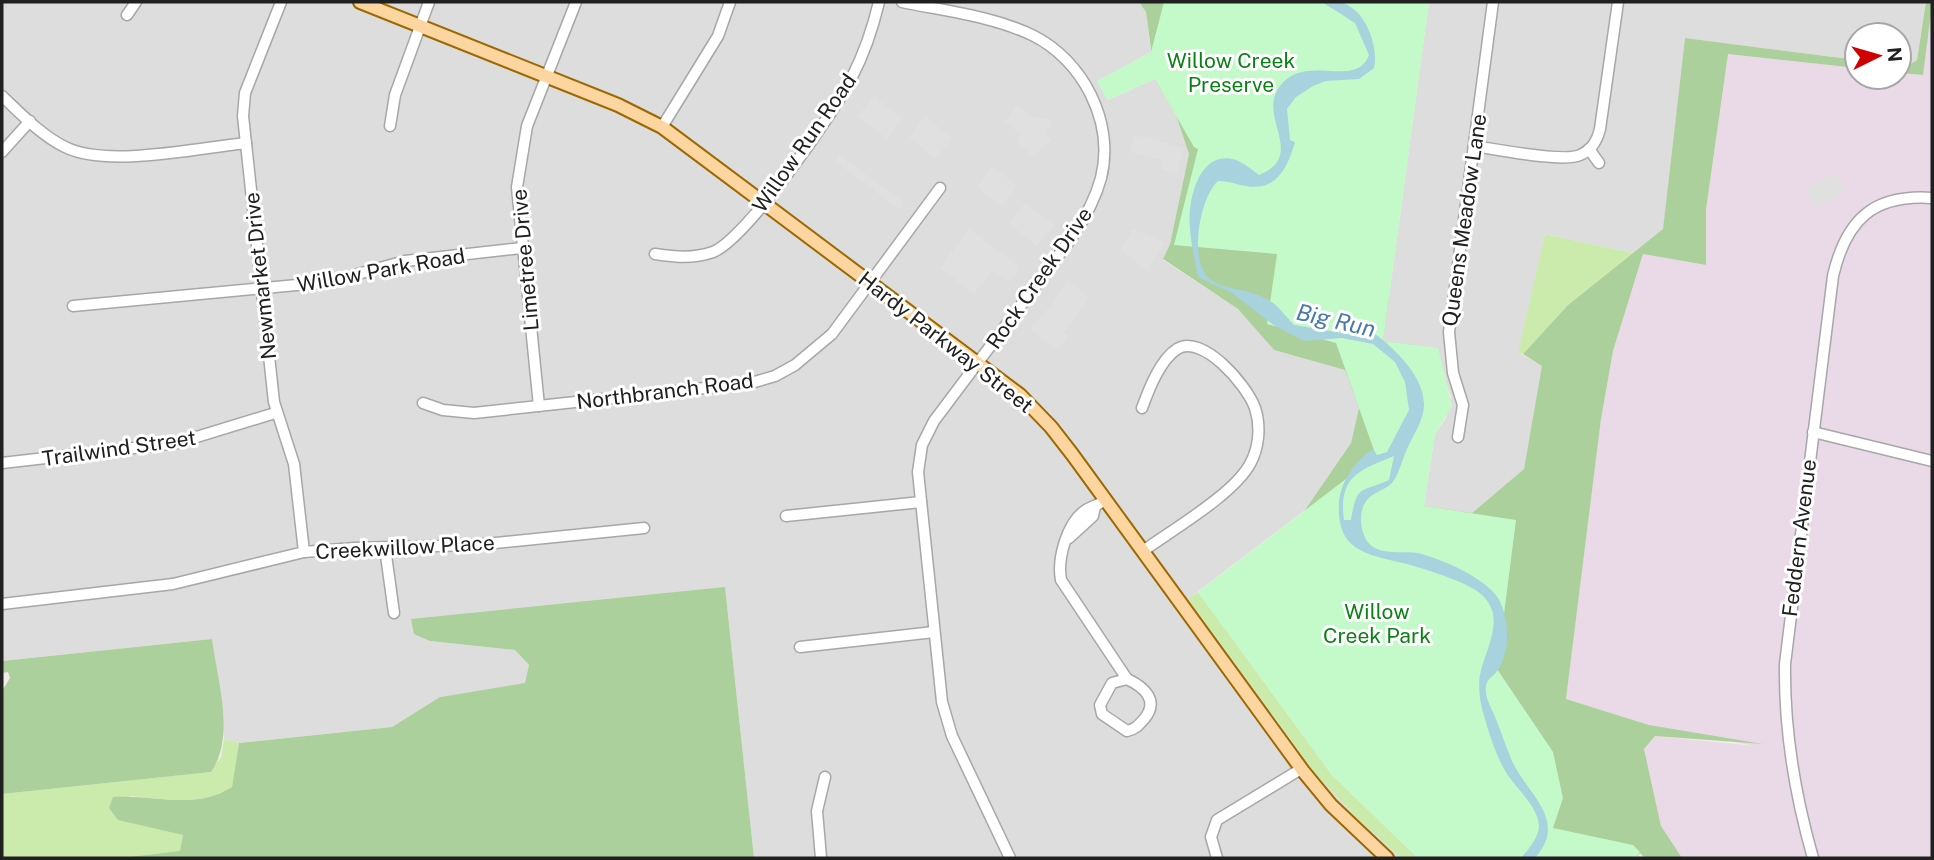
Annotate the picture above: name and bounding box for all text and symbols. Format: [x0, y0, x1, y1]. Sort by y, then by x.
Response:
north arrow [1843, 21, 1913, 91]
text: N [1883, 46, 1907, 63]
park label: Willow Creek Preserve [1167, 48, 1295, 97]
street label: Willow Run Road [747, 69, 861, 217]
street label: Queens Meadow Lane [1437, 112, 1491, 328]
street label: Limetree Drive [506, 188, 544, 332]
street label: Newmarket Drive [239, 191, 281, 361]
street label: Rock Creek Drive [981, 202, 1097, 354]
street label: Willow Park Road [295, 243, 467, 297]
street label: Hardy Parkway Street [854, 266, 1038, 418]
water label: Big Run [1294, 298, 1378, 342]
street label: Northbranch Road [575, 368, 755, 414]
street label: Trailwind Street [40, 425, 198, 471]
street label: Feddern Avenue [1777, 458, 1821, 618]
street label: Creekwillow Place [315, 530, 495, 564]
park label: Willow Creek Park [1323, 599, 1431, 648]

